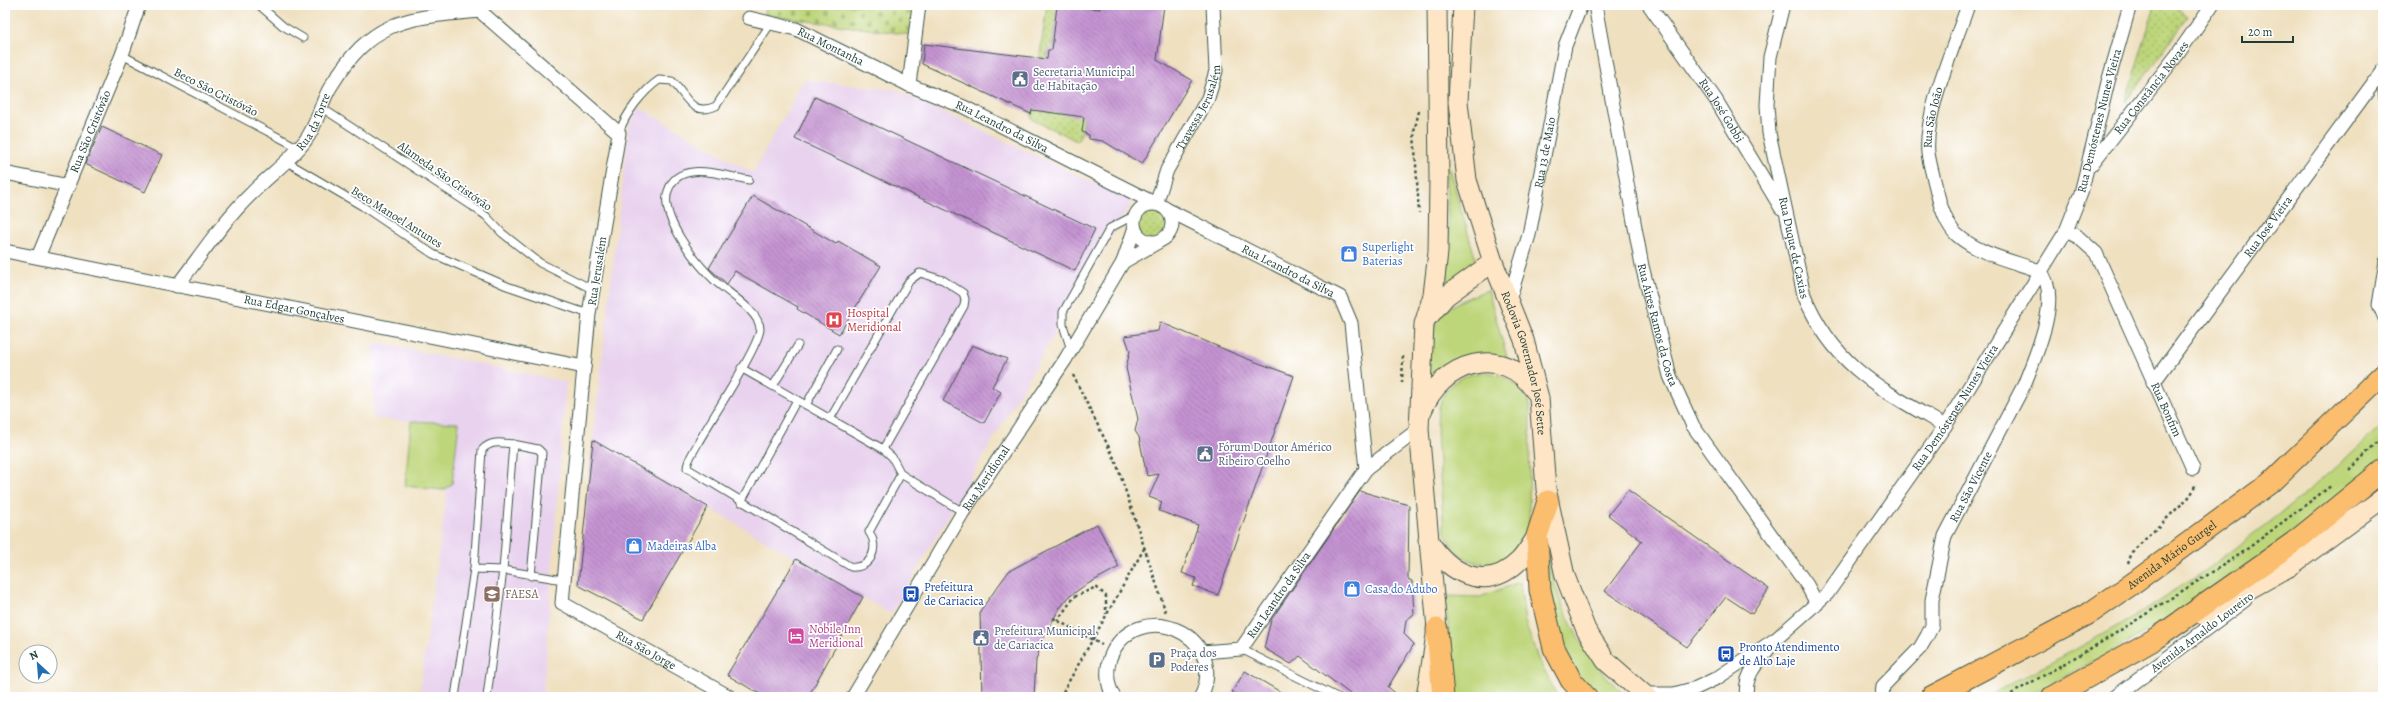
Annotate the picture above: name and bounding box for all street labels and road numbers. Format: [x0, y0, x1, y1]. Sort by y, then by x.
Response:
street label: Rua Montanha [795, 23, 867, 70]
street label: Rua Constância Novaes [2110, 38, 2192, 138]
street label: Rua Demóstenes Nunes Vieira [2073, 46, 2125, 194]
street label: Beco São Cristóvão [171, 64, 261, 120]
street label: Travessa Jerusalém [1172, 65, 1224, 153]
street label: Rua José Gobbi [1695, 75, 1748, 145]
street label: Rua São João [1920, 85, 1947, 148]
street label: Rua São Cristóvão [66, 88, 115, 175]
street label: Rua da Torre [292, 90, 334, 154]
street label: Rua Leandro da Silva [953, 96, 1051, 156]
street label: Rua 13 de Maio [1530, 116, 1559, 189]
street label: Alameda São Cristóvão [394, 137, 495, 215]
street label: Beco Manoel Antunes [348, 182, 446, 252]
street label: Rua José Vieira [2240, 192, 2296, 261]
street label: Rua Duque de Caxias [1775, 195, 1813, 301]
street label: Rua Jerusalém [584, 235, 610, 307]
street label: Rua Leandro da Silva [1239, 241, 1338, 301]
street label: Rua Aires Ramos da Costa [1634, 262, 1682, 389]
street label: Rodovia Governador José Sette [1497, 289, 1550, 436]
street label: Rua Edgar Gonçalves [242, 291, 346, 327]
street label: Rua Demóstenes Nunes Vieira [1908, 341, 2002, 474]
street label: Rua Bonfim [2147, 380, 2185, 439]
street label: Rua Meridional [958, 442, 1013, 514]
street label: Rua São Vicente [1946, 449, 1996, 525]
street label: Avenida Mário Gurgel [2123, 517, 2220, 594]
street label: Rua Leandro da Silva [1243, 548, 1315, 641]
street label: Avenida Arnaldo Loureiro [2146, 588, 2257, 677]
street label: Rua São Jorge [613, 627, 679, 673]

